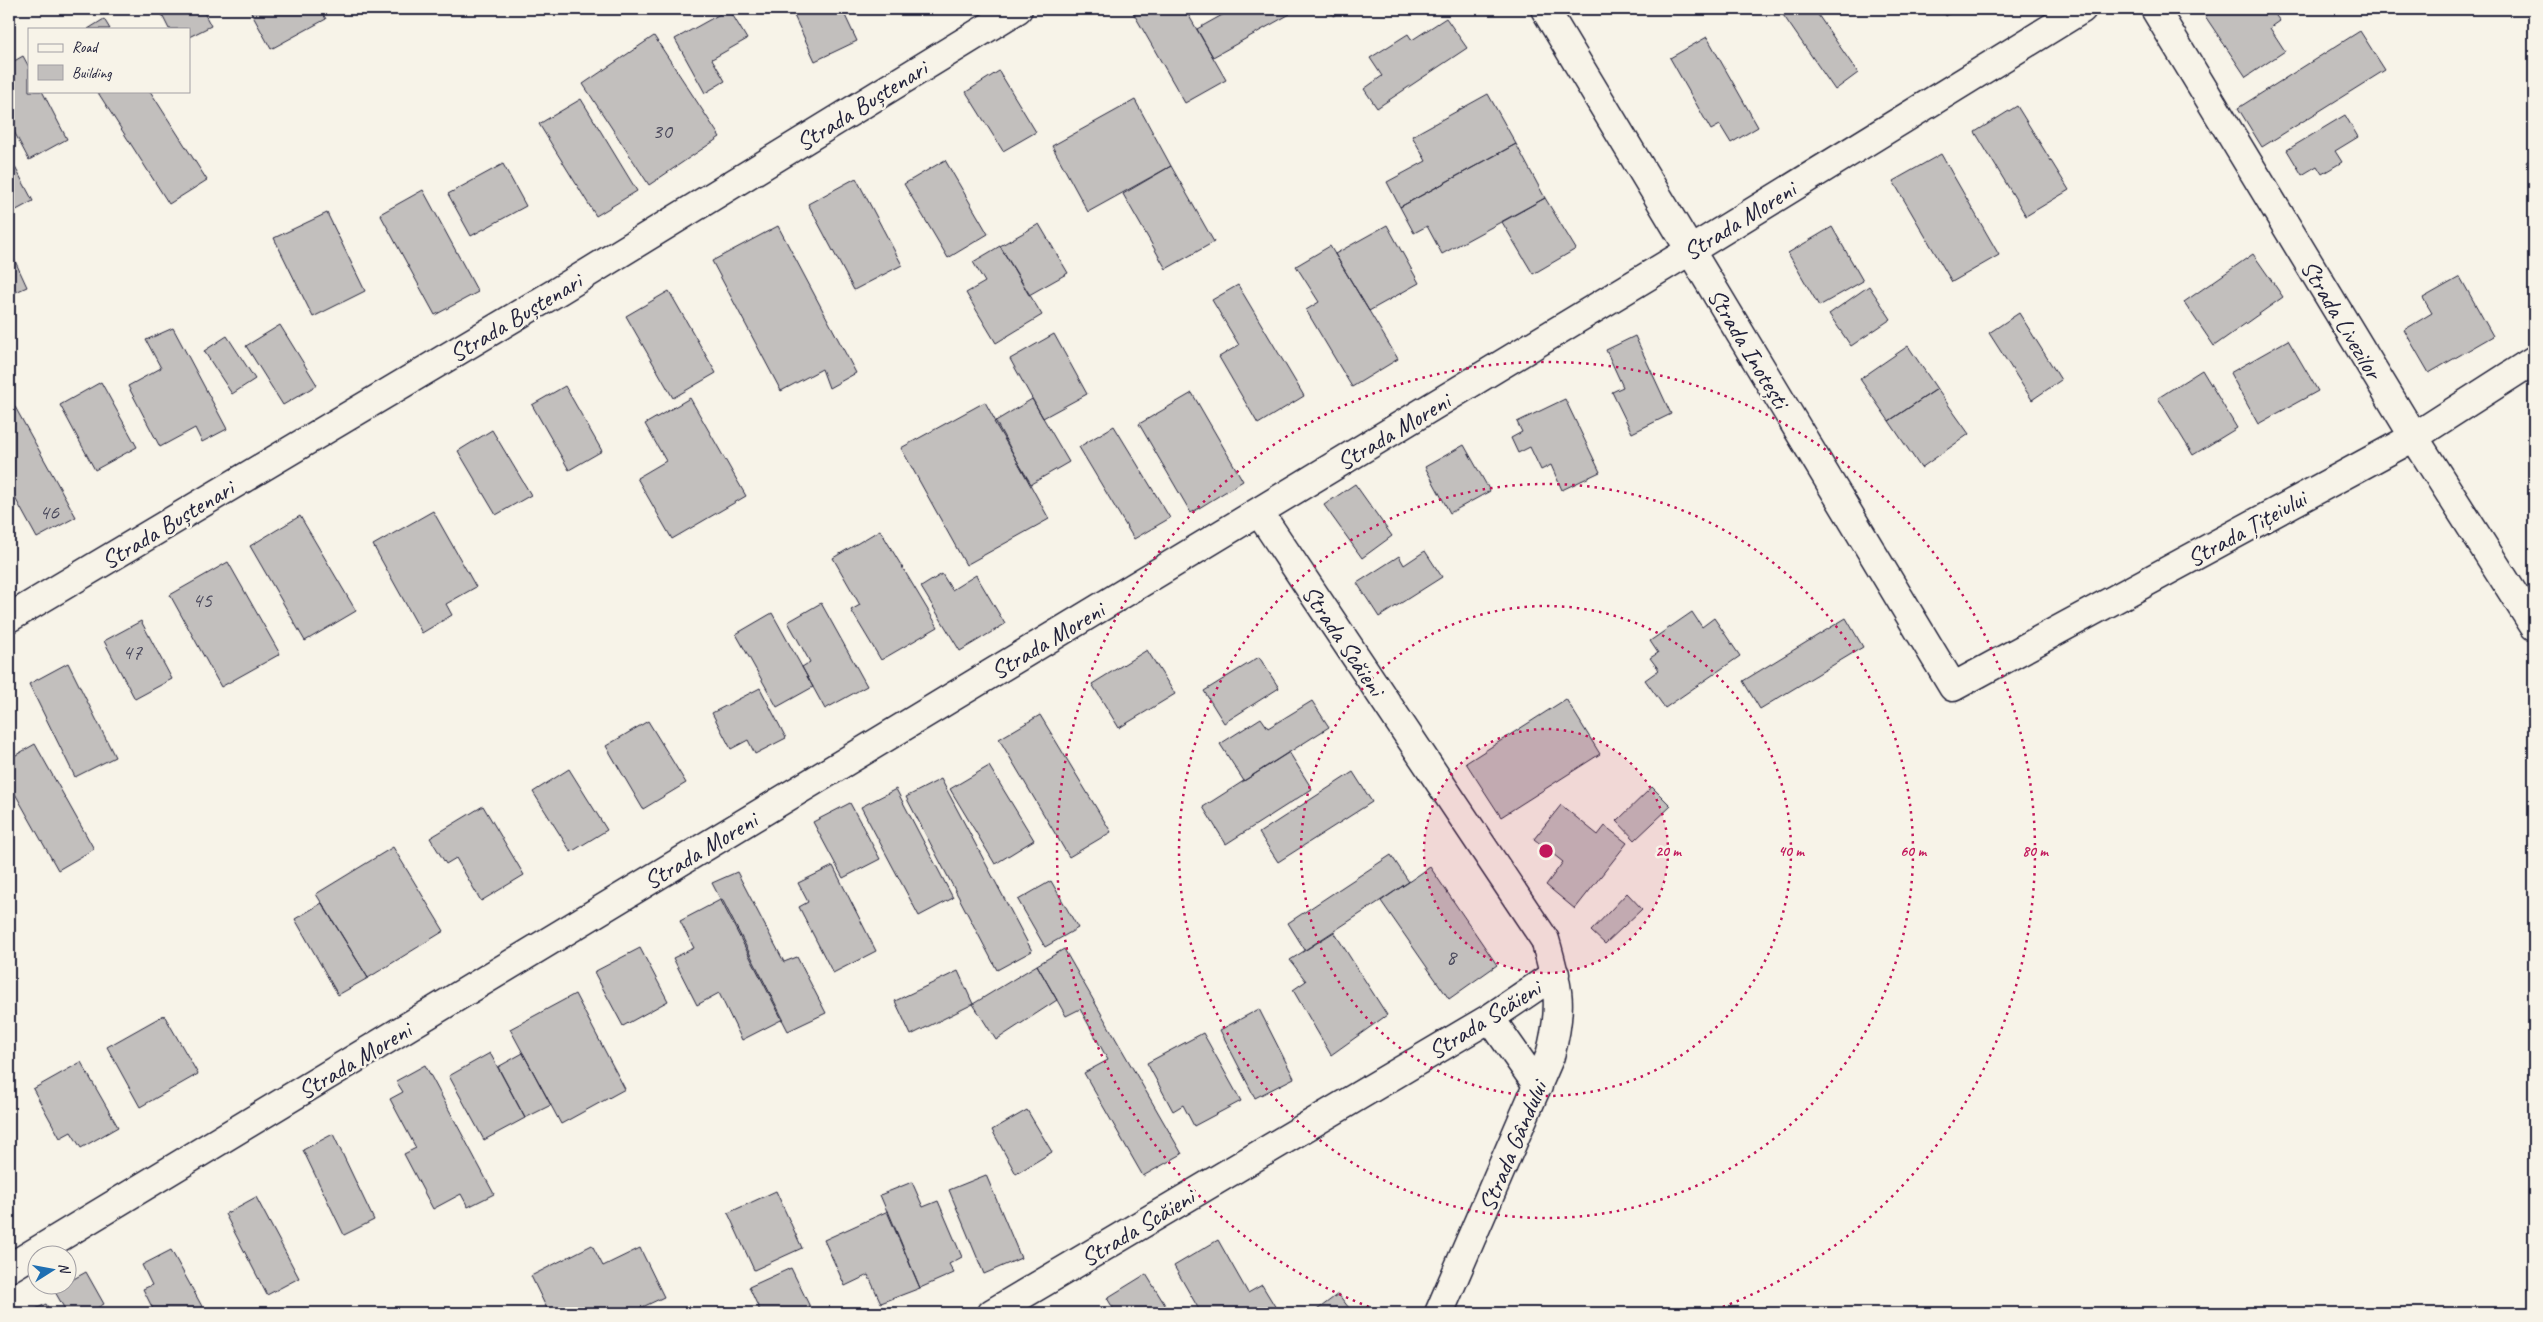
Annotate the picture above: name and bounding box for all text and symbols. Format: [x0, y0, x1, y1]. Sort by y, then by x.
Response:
legend [28, 28, 190, 92]
text: Road [72, 38, 99, 57]
street label: Strada Buștenari [790, 51, 936, 159]
text: Building [72, 64, 112, 83]
house number: 30 [652, 117, 674, 145]
street label: Strada Moreni [1677, 172, 1805, 268]
street label: Strada Livezilor [2293, 254, 2391, 387]
street label: Strada Buștenari [443, 264, 590, 370]
street label: Strada Inotești [1700, 283, 1798, 417]
street label: Strada Moreni [1331, 384, 1459, 478]
street label: Strada Buștenari [95, 471, 242, 577]
street label: Strada Țițeiului [2181, 481, 2315, 575]
house number: 46 [39, 498, 60, 526]
street label: Strada Scăieni [1294, 579, 1394, 705]
house number: 45 [192, 586, 213, 614]
street label: Strada Moreni [985, 593, 1113, 687]
house number: 47 [122, 638, 143, 666]
street label: Strada Moreni [638, 803, 766, 897]
centre of rings [1537, 842, 1555, 860]
text: 20 m [1655, 842, 1682, 861]
text: 40 m [1778, 842, 1805, 861]
text: 60 m [1900, 842, 1927, 861]
text: 80 m [2022, 842, 2049, 861]
house number: 8 [1446, 943, 1458, 971]
street label: Strada Scăieni [1422, 971, 1550, 1067]
street label: Strada Moreni [292, 1013, 420, 1107]
street label: Strada Gândului [1471, 1073, 1556, 1216]
street label: Strada Scăieni [1075, 1180, 1203, 1274]
north arrow [28, 1244, 78, 1294]
text: N [55, 1262, 74, 1276]

